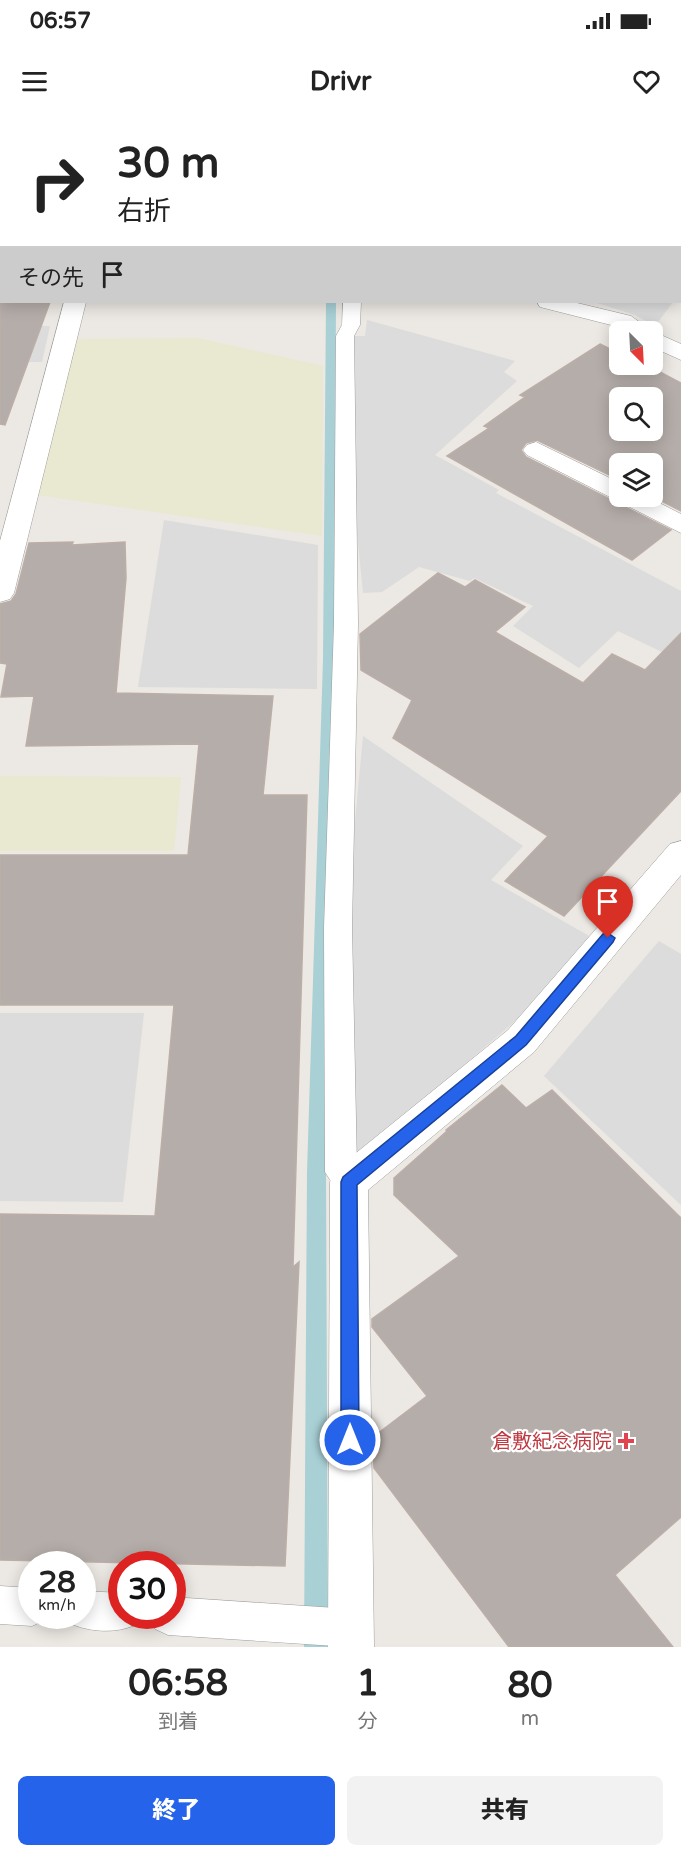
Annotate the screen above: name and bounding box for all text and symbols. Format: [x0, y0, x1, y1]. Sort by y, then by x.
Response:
text: 06:57 [30, 8, 91, 34]
icon: menu [18, 65, 51, 98]
text: Drivr [310, 65, 371, 98]
icon: heart [630, 65, 663, 98]
text: 30 m [117, 138, 219, 189]
icon: right [18, 144, 96, 222]
text: 右折 [117, 195, 171, 228]
icon: arrive [96, 258, 129, 291]
text: その先 [18, 265, 84, 291]
north arrow [609, 321, 663, 375]
map controls [609, 321, 663, 507]
button: search [609, 387, 663, 441]
button: layers [609, 453, 663, 507]
pin [582, 876, 633, 938]
icon: arrive [591, 885, 624, 918]
position arrow [318, 1408, 382, 1472]
place label: 倉敷紀念病院 [492, 1430, 612, 1454]
marker: 倉敷紀念病院 [617, 1432, 635, 1450]
speed limit sign: 30 [108, 1551, 186, 1629]
text: 28 [38, 1564, 76, 1601]
text: km/h [38, 1596, 76, 1614]
text: 06:58 [128, 1662, 228, 1705]
text: 1 [356, 1662, 379, 1705]
text: 80 [507, 1664, 553, 1707]
text: m [521, 1707, 539, 1731]
text: 到着 [158, 1710, 198, 1734]
text: 分 [358, 1710, 378, 1734]
button: 終了 [18, 1776, 335, 1845]
button: 共有 [347, 1776, 663, 1845]

